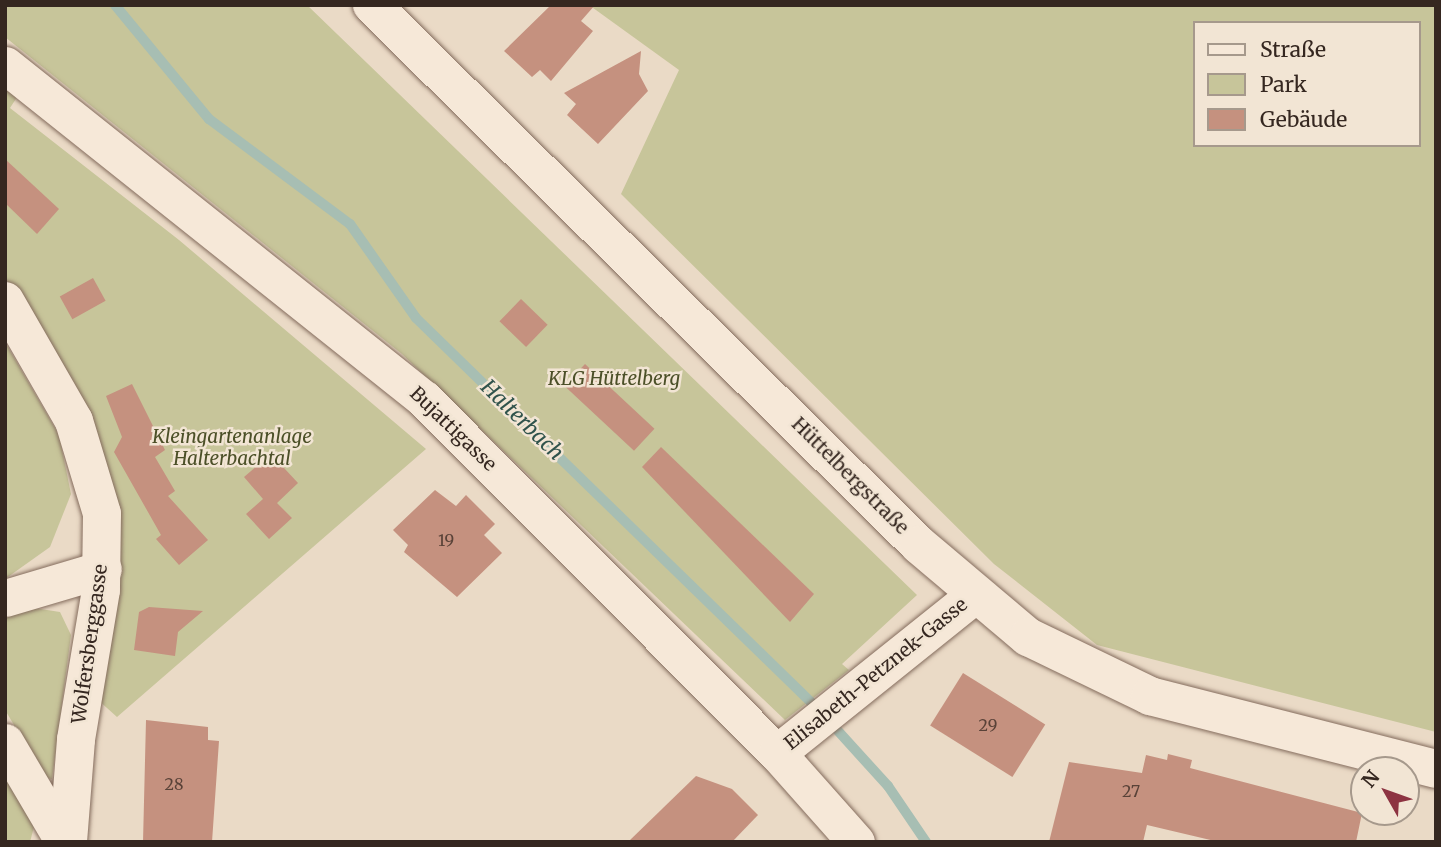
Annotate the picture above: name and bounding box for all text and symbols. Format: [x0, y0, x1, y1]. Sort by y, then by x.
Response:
legend [1192, 21, 1420, 147]
text: Straße [1260, 36, 1326, 63]
text: Park [1260, 71, 1307, 98]
text: Gebäude [1260, 106, 1347, 133]
park label: KLG Hüttelberg [548, 368, 680, 390]
water label: Halterbach [476, 375, 568, 465]
street label: Bujattigasse [405, 382, 501, 476]
street label: Hüttelbergstraße [787, 413, 913, 539]
park label: Kleingartenanlage Halterbachtal [152, 426, 312, 470]
house number: 19 [438, 530, 454, 550]
street label: Wolfersberggasse [68, 563, 112, 725]
street label: Elisabeth-Petznek-Gasse [780, 593, 972, 755]
house number: 29 [979, 715, 997, 735]
north arrow [1350, 756, 1420, 826]
text: N [1356, 765, 1384, 792]
house number: 28 [165, 774, 183, 794]
house number: 27 [1122, 781, 1140, 801]

